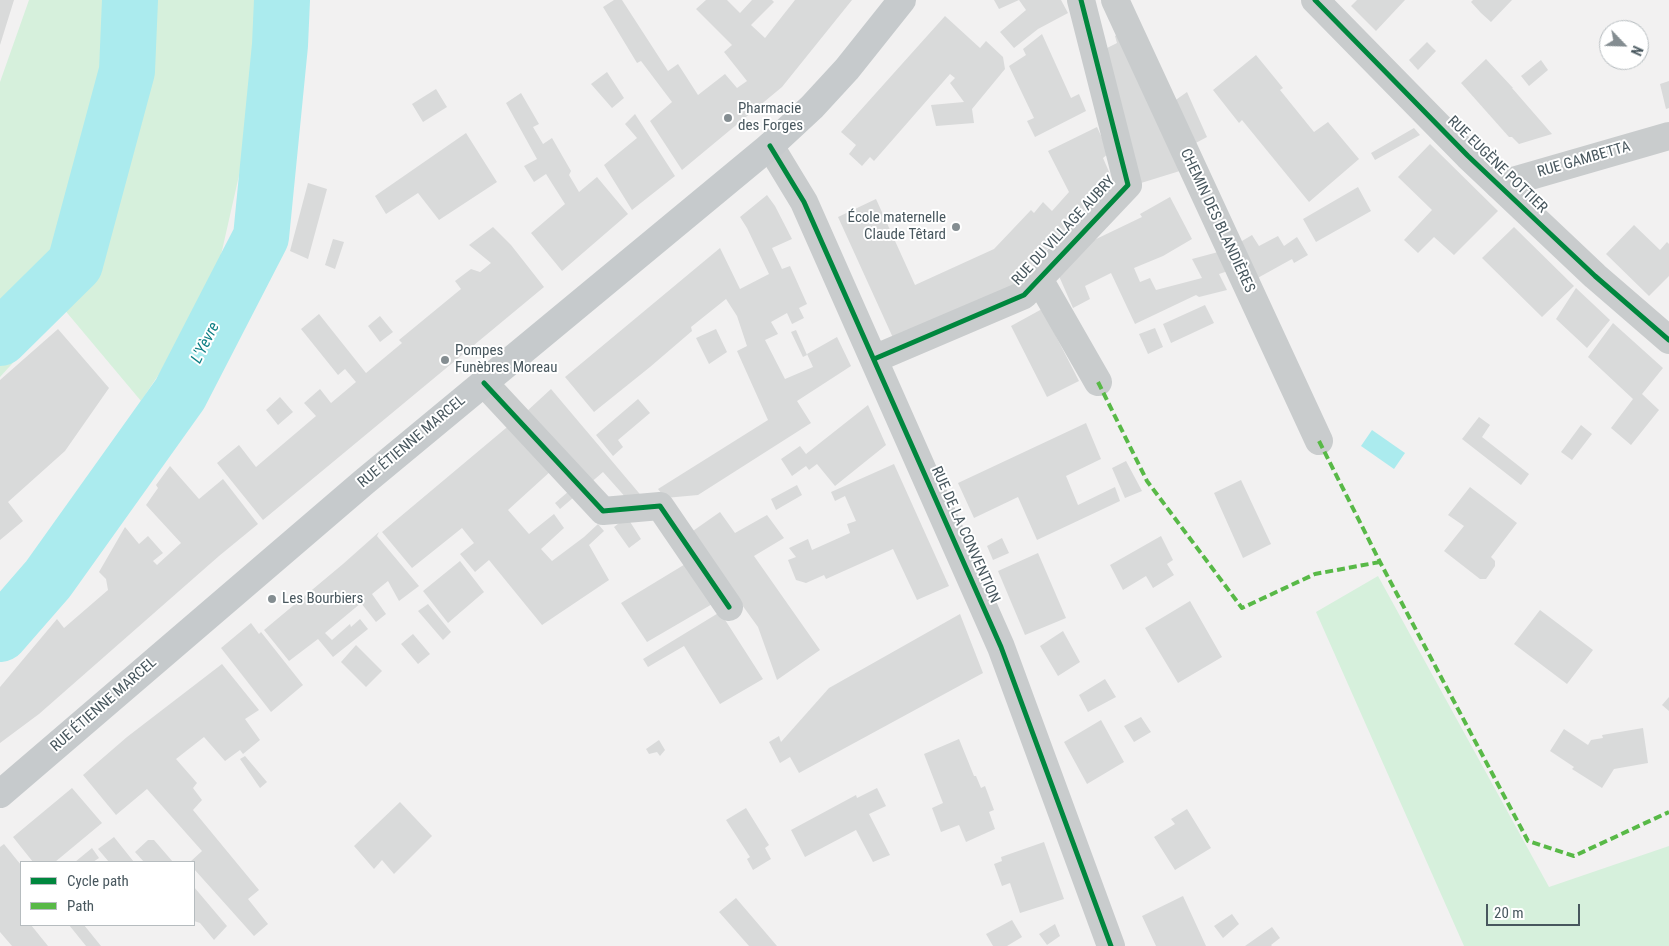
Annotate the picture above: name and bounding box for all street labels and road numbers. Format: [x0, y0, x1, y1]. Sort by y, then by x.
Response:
street label: RUE EUGÈNE POTTIER [1443, 113, 1551, 217]
street label: RUE GAMBETTA [1536, 138, 1632, 182]
street label: CHEMIN DES BLANDIÈRES [1176, 146, 1258, 296]
street label: RUE DU VILLAGE AUBRY [1009, 172, 1119, 290]
street label: RUE ÉTIENNE MARCEL [355, 392, 469, 492]
street label: RUE DE LA CONVENTION [927, 464, 1003, 606]
street label: RUE ÉTIENNE MARCEL [47, 654, 161, 756]

